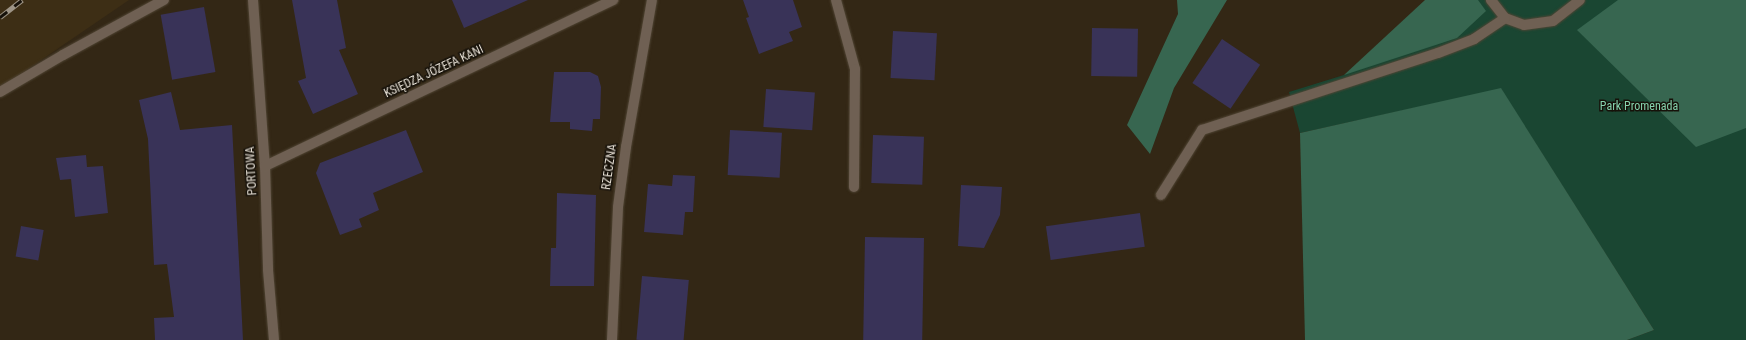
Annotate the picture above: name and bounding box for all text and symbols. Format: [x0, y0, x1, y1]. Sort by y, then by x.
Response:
street label: KSIĘDZA JÓZEFA KANI [382, 43, 486, 101]
park label: Park Promenada [1600, 100, 1678, 114]
street label: RZECZNA [600, 143, 620, 191]
street label: PORTOWA [244, 146, 260, 196]

